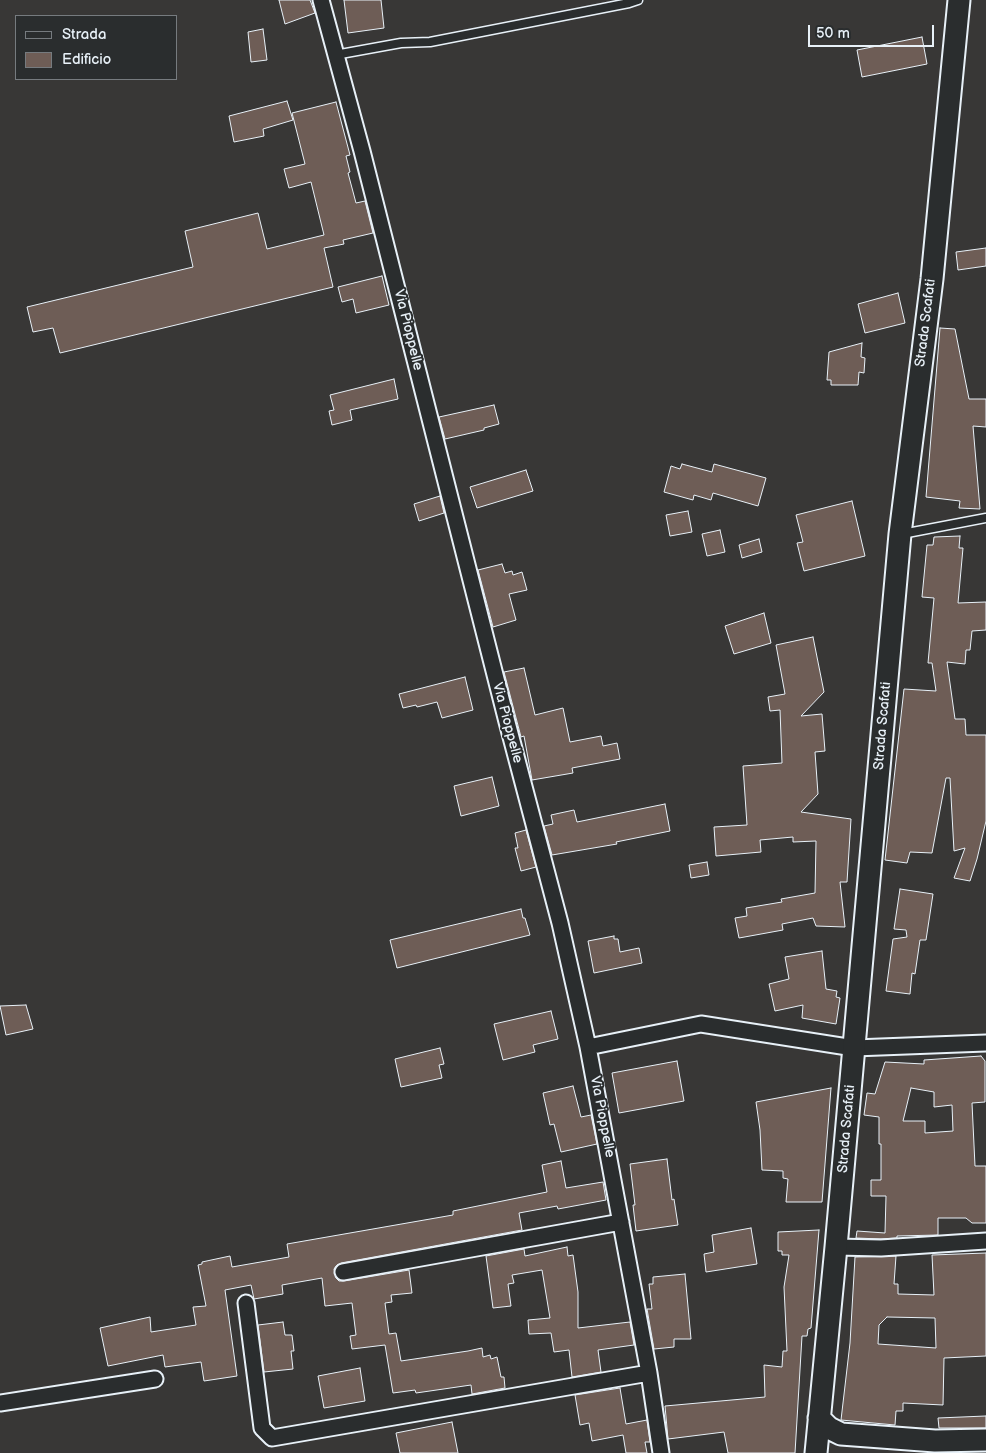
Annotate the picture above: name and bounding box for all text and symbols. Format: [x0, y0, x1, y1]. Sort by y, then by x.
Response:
legend [15, 15, 178, 80]
scale bar [811, 15, 937, 47]
text: 50 m [816, 24, 850, 43]
text: Strada [62, 25, 106, 44]
text: Edificio [62, 50, 111, 69]
street label: Strada Scafati [912, 278, 940, 368]
street label: Via Pioppelle [390, 288, 426, 372]
street label: Via Pioppelle [488, 681, 526, 765]
street label: Strada Scafati [871, 681, 895, 771]
street label: Via Pioppelle [586, 1075, 618, 1159]
street label: Strada Scafati [835, 1084, 859, 1174]

